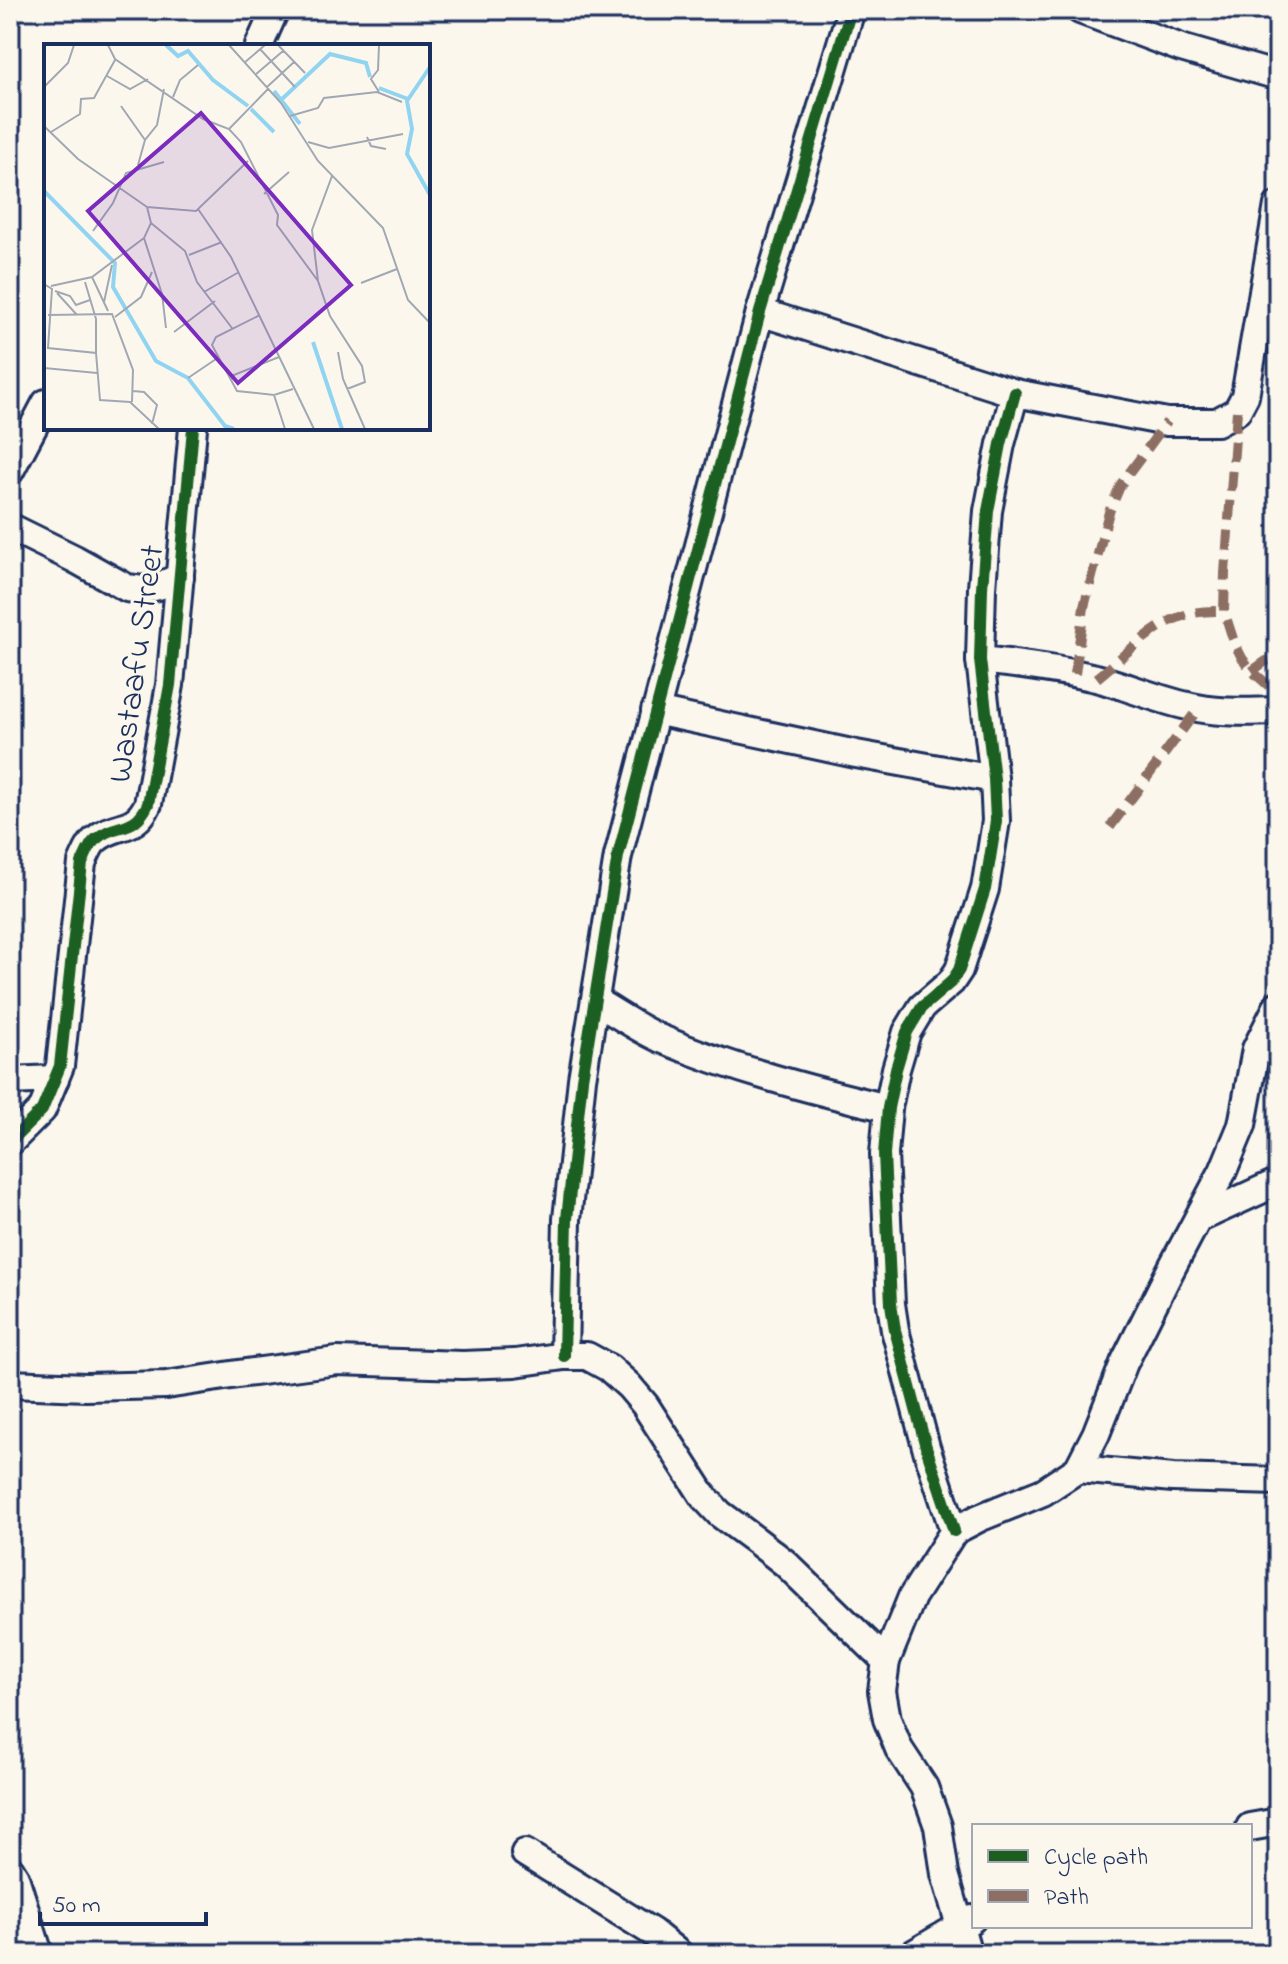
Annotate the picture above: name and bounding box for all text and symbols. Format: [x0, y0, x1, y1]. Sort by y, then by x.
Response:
inset map [44, 44, 430, 430]
street label: Wastaafu Street [97, 542, 179, 786]
legend [972, 1824, 1252, 1928]
text: Cycle path [1044, 1841, 1148, 1877]
scale bar [40, 1876, 206, 1926]
text: Path [1044, 1881, 1089, 1916]
text: 50 m [52, 1889, 101, 1924]

